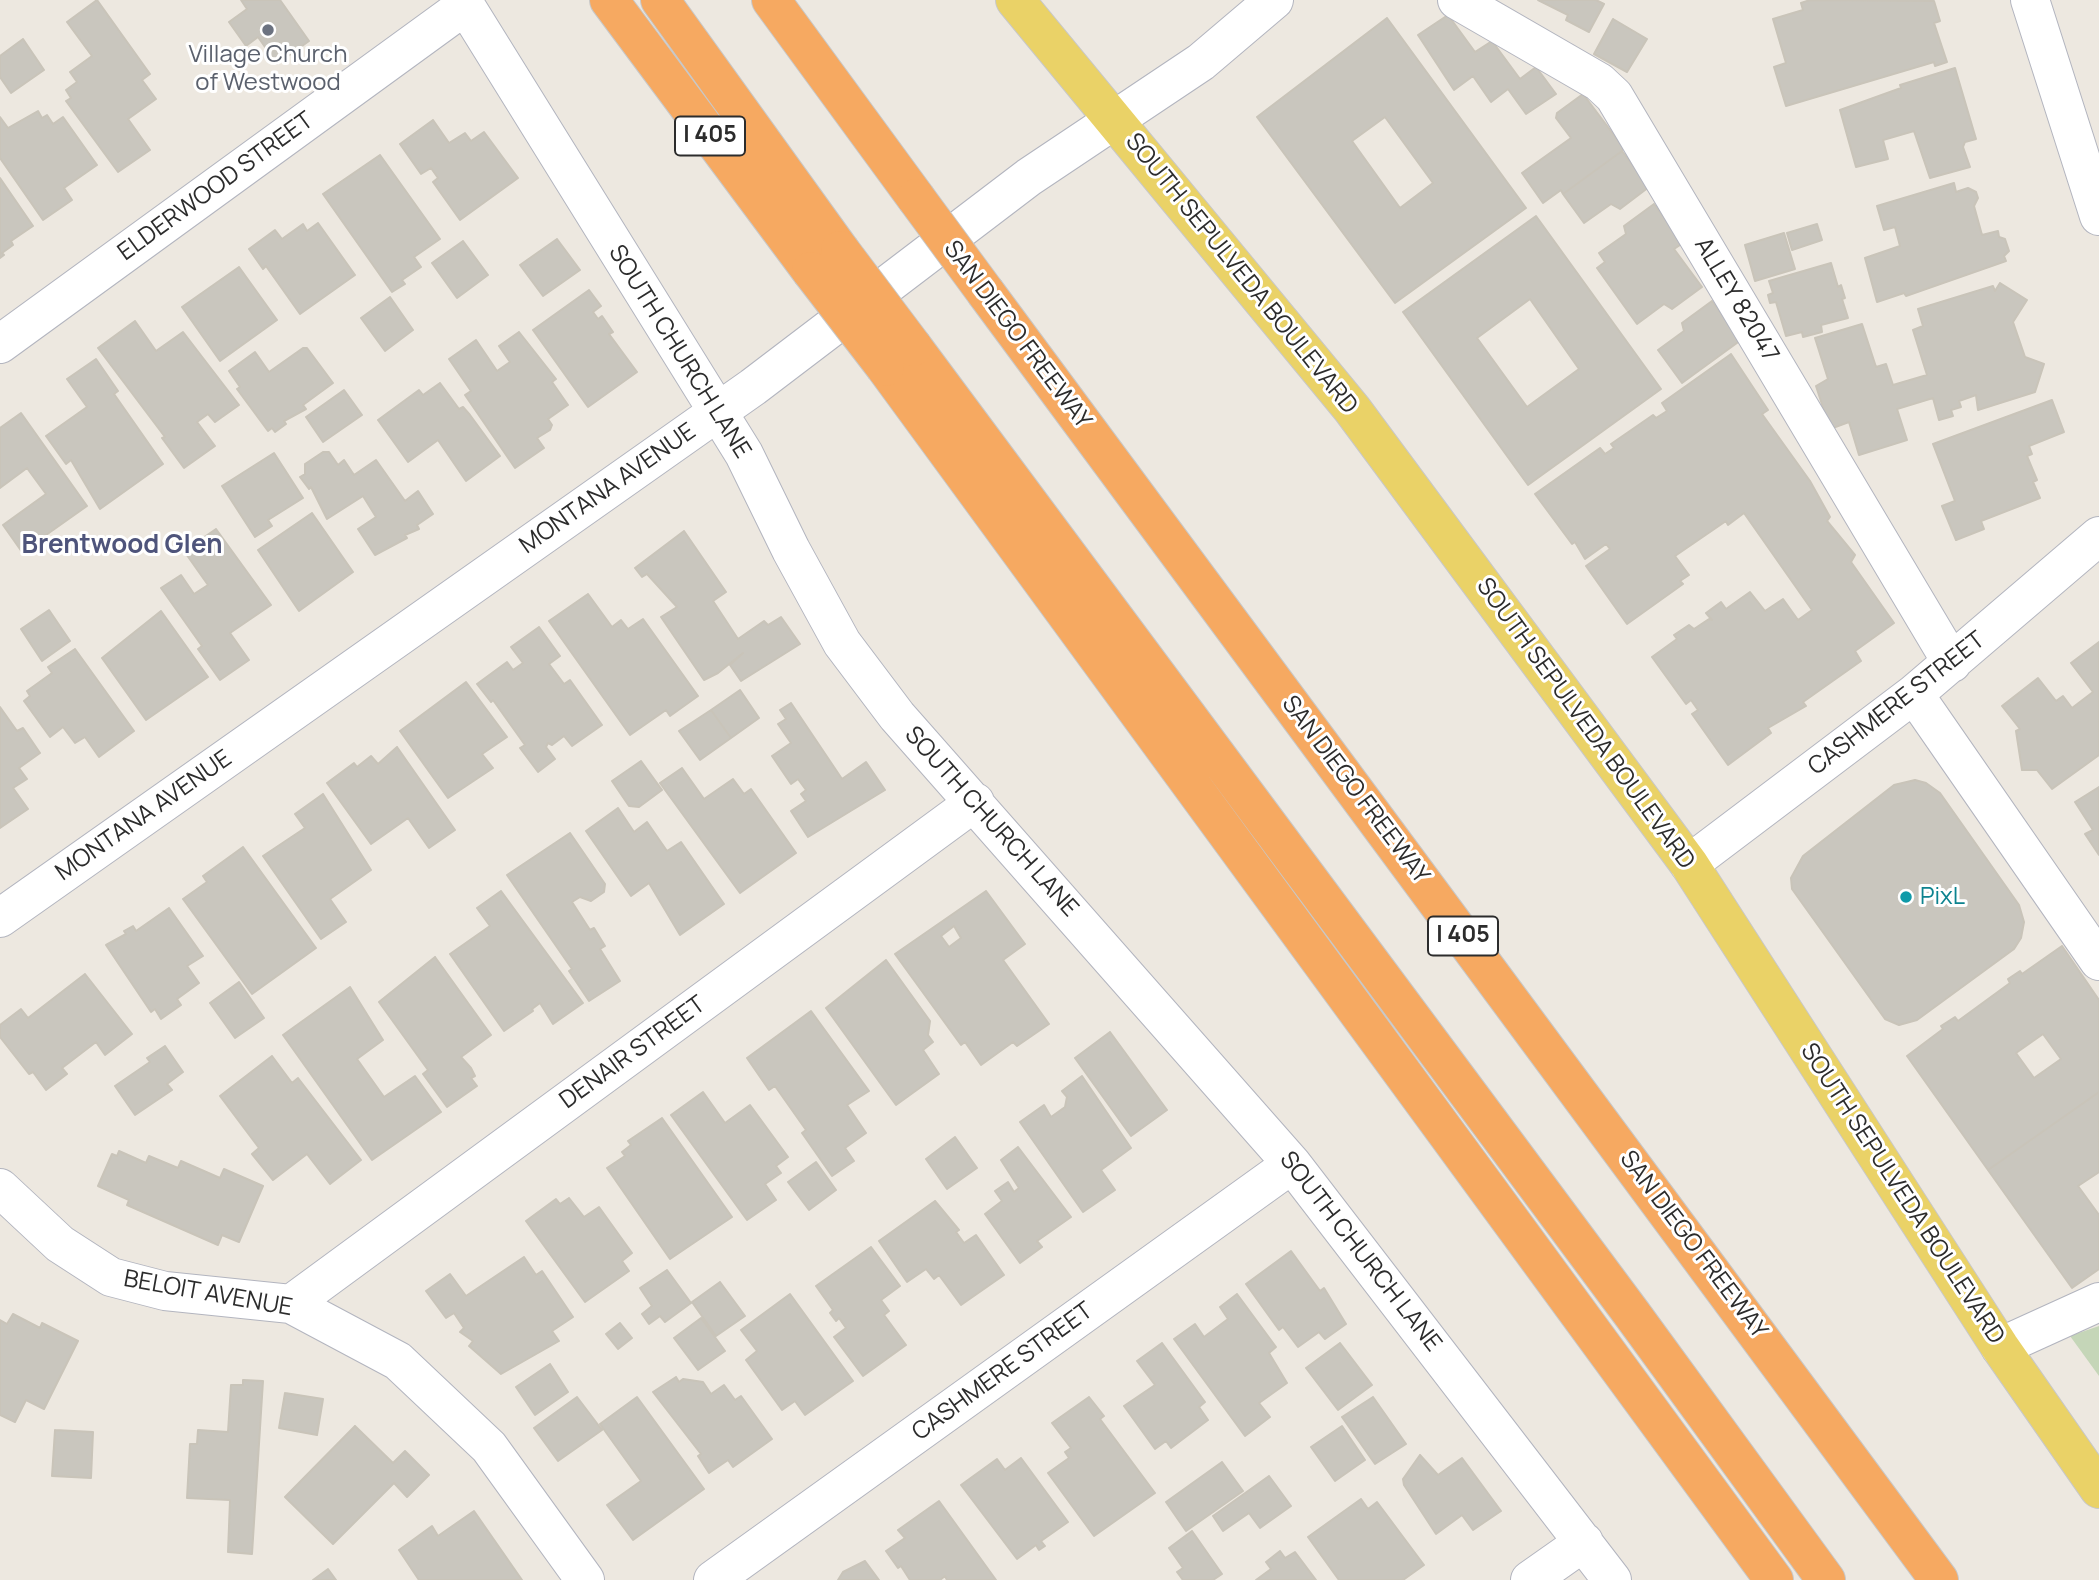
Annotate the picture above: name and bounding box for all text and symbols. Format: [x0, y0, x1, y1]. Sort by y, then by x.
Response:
marker: Village Church of Westwood [260, 22, 276, 38]
place label: Village Church of Westwood [189, 41, 347, 97]
street label: ELDERWOOD STREET [113, 106, 319, 268]
road number: I 405 [675, 116, 745, 155]
street label: SOUTH SEPULVEDA BOULEVARD [1119, 128, 1363, 420]
street label: ALLEY 82047 [1688, 233, 1784, 367]
street label: SAN DIEGO FREEWAY [937, 236, 1097, 434]
street label: SOUTH CHURCH LANE [602, 240, 756, 464]
street label: MONTANA AVENUE [515, 418, 701, 560]
district label: Brentwood Glen [22, 530, 222, 562]
street label: SOUTH SEPULVEDA BOULEVARD [1470, 573, 1700, 875]
street label: CASHMERE STREET [1803, 626, 1991, 782]
street label: SAN DIEGO FREEWAY [1275, 691, 1435, 889]
street label: SOUTH CHURCH LANE [898, 721, 1084, 923]
street label: MONTANA AVENUE [51, 745, 237, 887]
place label: PixL [1920, 883, 1965, 911]
marker: PixL [1898, 889, 1914, 905]
road number: I 405 [1428, 917, 1498, 956]
street label: DENAIR STREET [555, 991, 711, 1115]
street label: SOUTH SEPULVEDA BOULEVARD [1794, 1038, 2010, 1350]
street label: SOUTH CHURCH LANE [1273, 1146, 1447, 1358]
street label: SAN DIEGO FREEWAY [1613, 1146, 1773, 1344]
street label: BELOIT AVENUE [121, 1265, 295, 1323]
street label: CASHMERE STREET [907, 1297, 1099, 1447]

